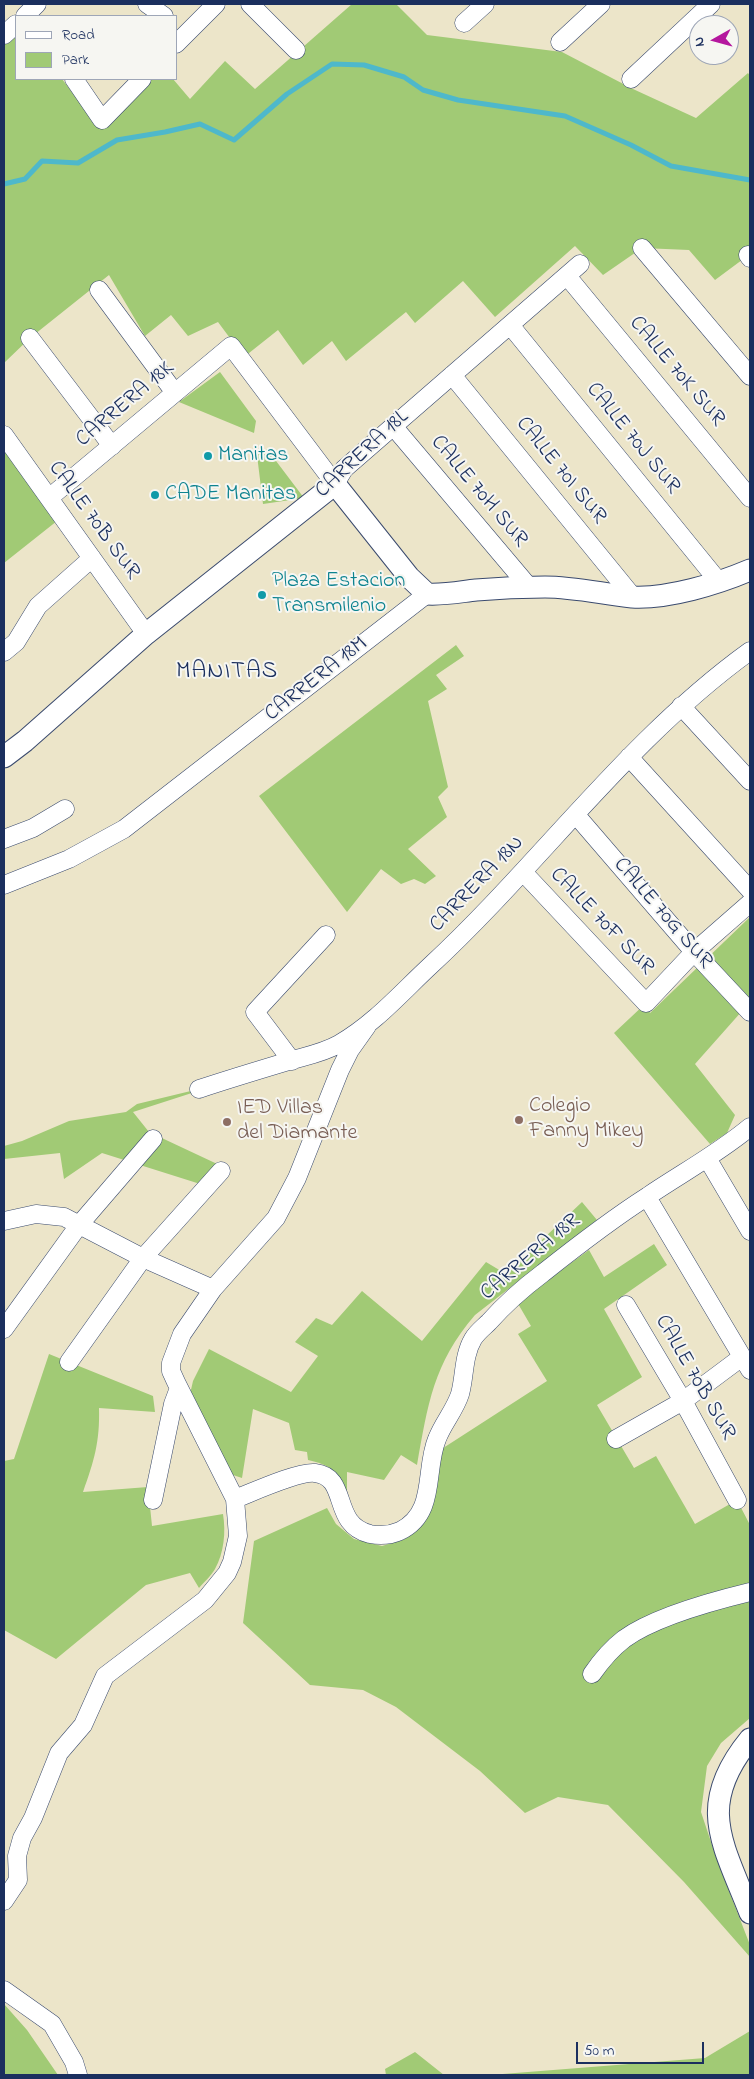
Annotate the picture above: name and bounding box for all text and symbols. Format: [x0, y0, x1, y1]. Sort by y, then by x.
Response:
legend [15, 15, 178, 80]
north arrow [689, 15, 739, 65]
text: Road [62, 24, 95, 46]
text: N [689, 36, 711, 48]
text: Park [62, 49, 89, 71]
street label: CALLE 70K SUR [622, 312, 730, 432]
street label: CARRERA 18K [71, 356, 181, 454]
street label: CALLE 70J SUR [579, 378, 685, 500]
street label: CARRERA 18L [311, 405, 415, 505]
street label: CALLE 70I SUR [509, 412, 611, 530]
street label: CALLE 70H SUR [424, 431, 532, 553]
place label: Manitas [218, 443, 289, 469]
marker: Manitas [202, 450, 214, 462]
street label: CALLE 70B SUR [41, 457, 145, 585]
place label: CADE Manitas [165, 482, 296, 508]
marker: CADE Manitas [149, 489, 161, 501]
place label: Plaza Estacion Transmilenio [272, 569, 405, 620]
marker: Plaza Estacion Transmilenio [256, 589, 268, 601]
street label: CARRERA 18M [260, 632, 374, 728]
district label: MANITAS [175, 659, 279, 687]
street label: CARRERA 18N [425, 831, 531, 939]
street label: CALLE 70G SUR [607, 853, 717, 975]
street label: CALLE 70F SUR [543, 863, 659, 981]
place label: Colegio Fanny Mikey [529, 1094, 644, 1146]
place label: IED Villas del Diamante [237, 1096, 357, 1148]
marker: Colegio Fanny Mikey [513, 1114, 525, 1126]
marker: IED Villas del Diamante [221, 1116, 233, 1128]
street label: CARRERA 18R [476, 1209, 586, 1307]
street label: CALLE 70B SUR [648, 1311, 740, 1445]
scale bar [579, 2032, 706, 2064]
text: 50 m [584, 2040, 614, 2062]

